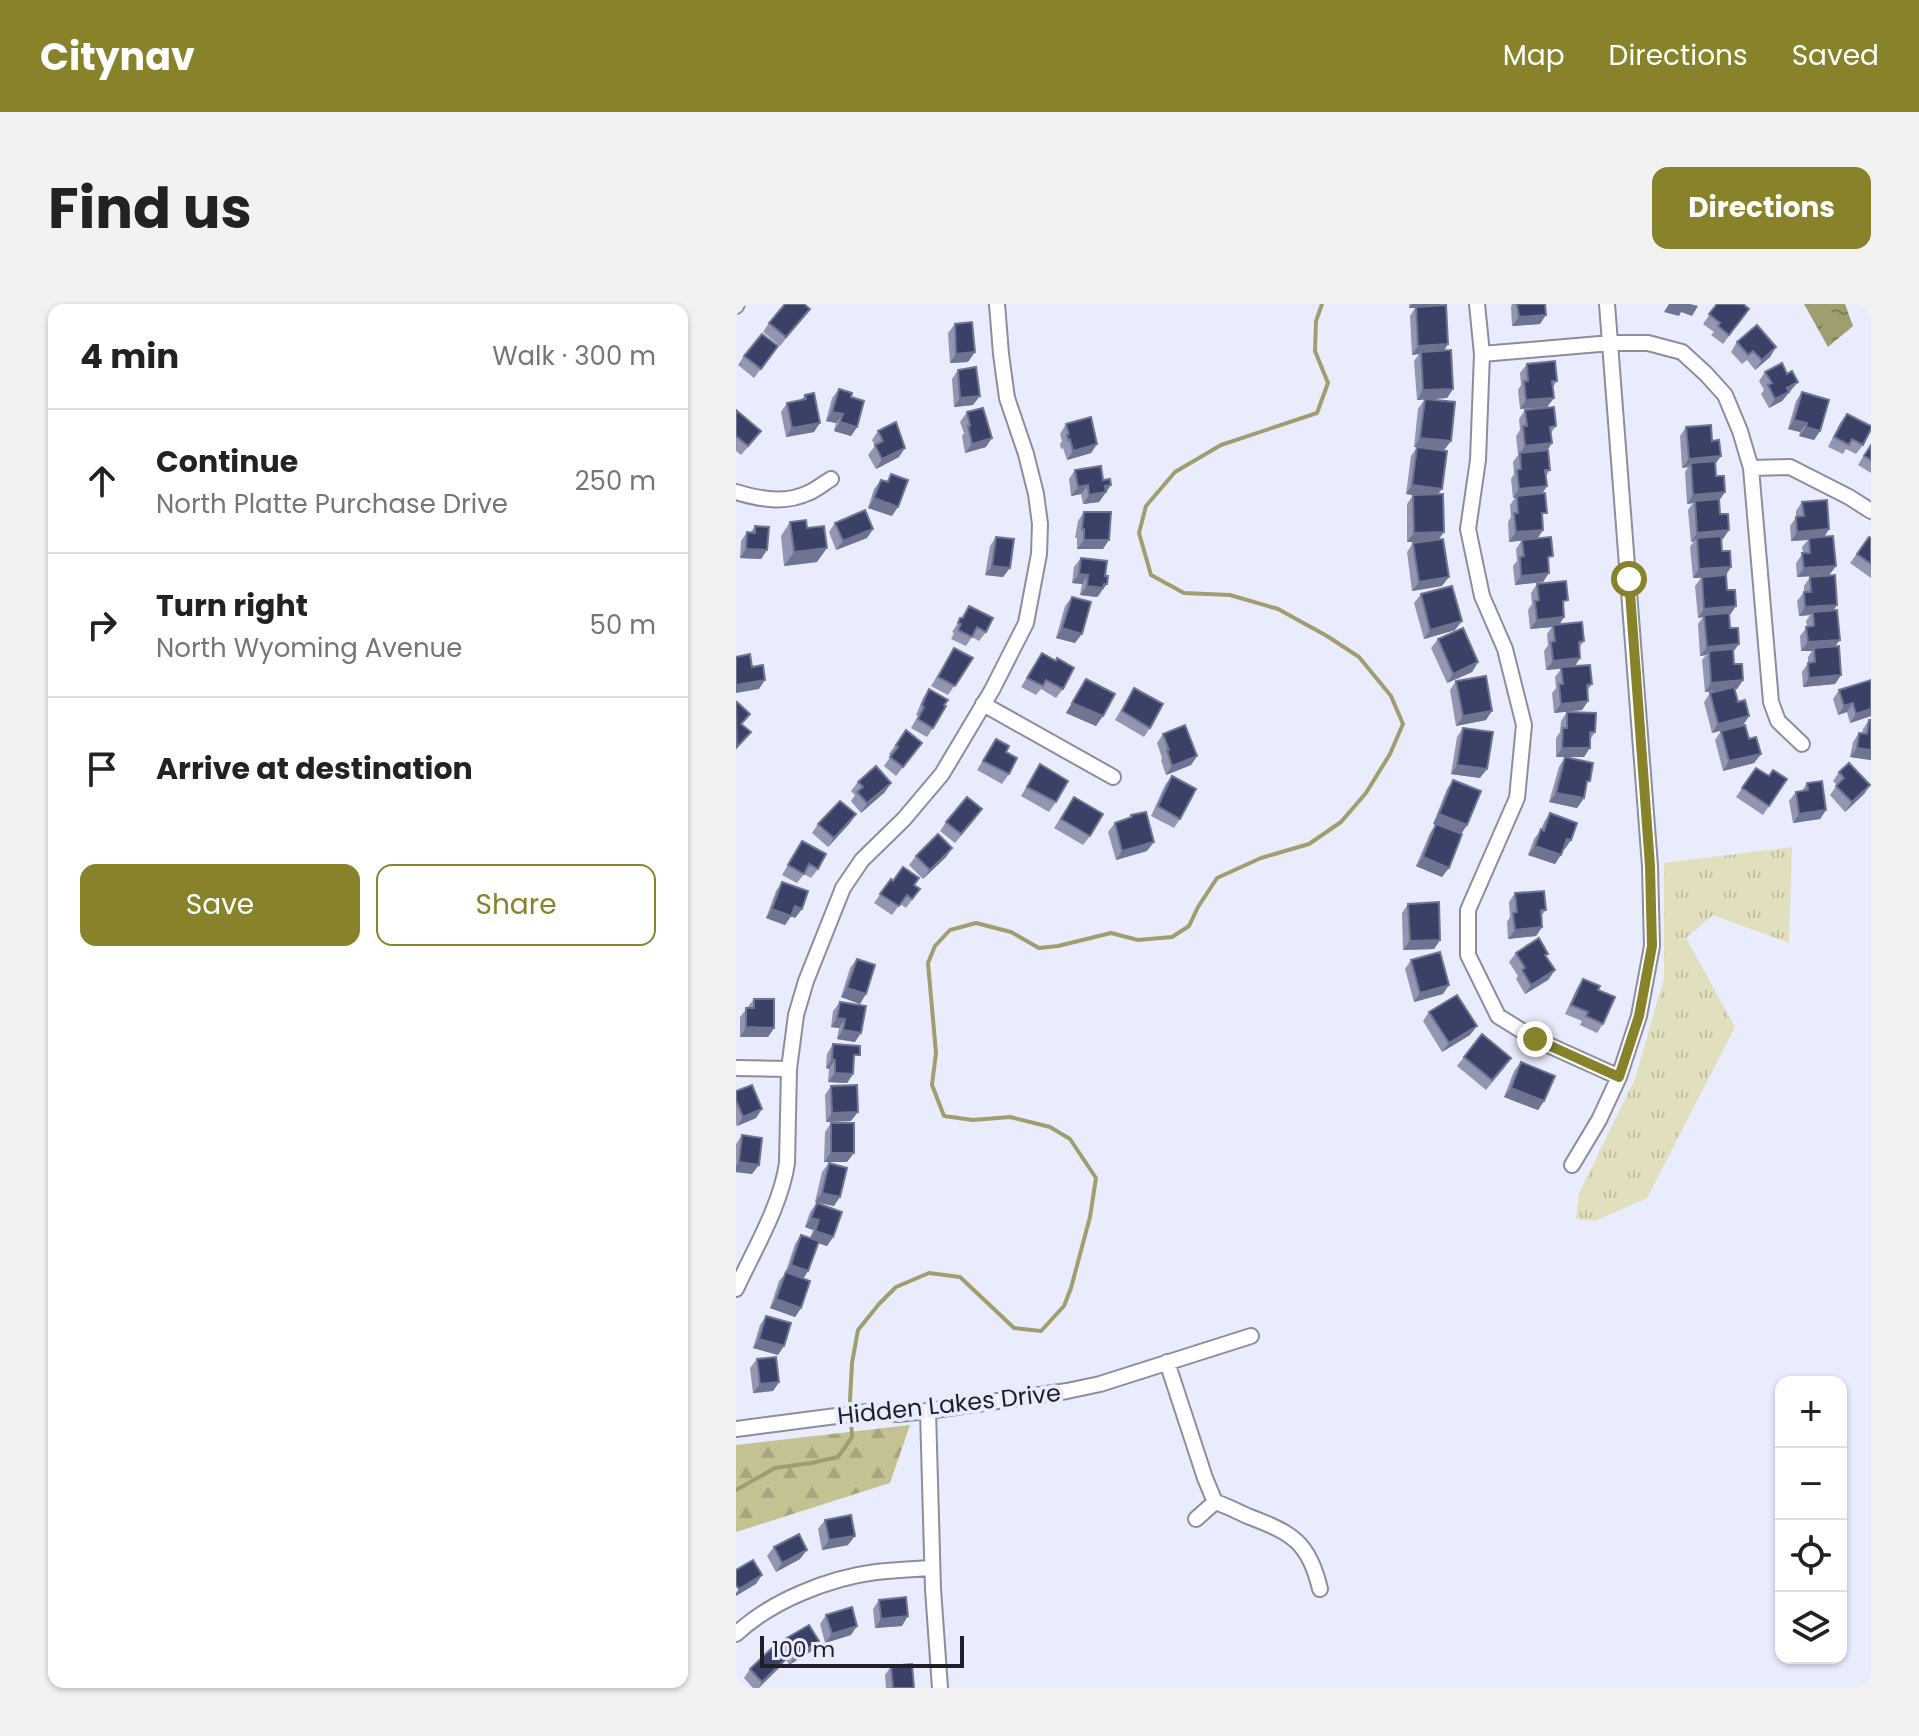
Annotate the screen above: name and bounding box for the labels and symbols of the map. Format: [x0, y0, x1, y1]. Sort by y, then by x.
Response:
route start [1611, 561, 1647, 597]
route end [1517, 1021, 1553, 1057]
street label: Hidden Lakes Drive [836, 1376, 1062, 1432]
scale bar [760, 1632, 964, 1668]

